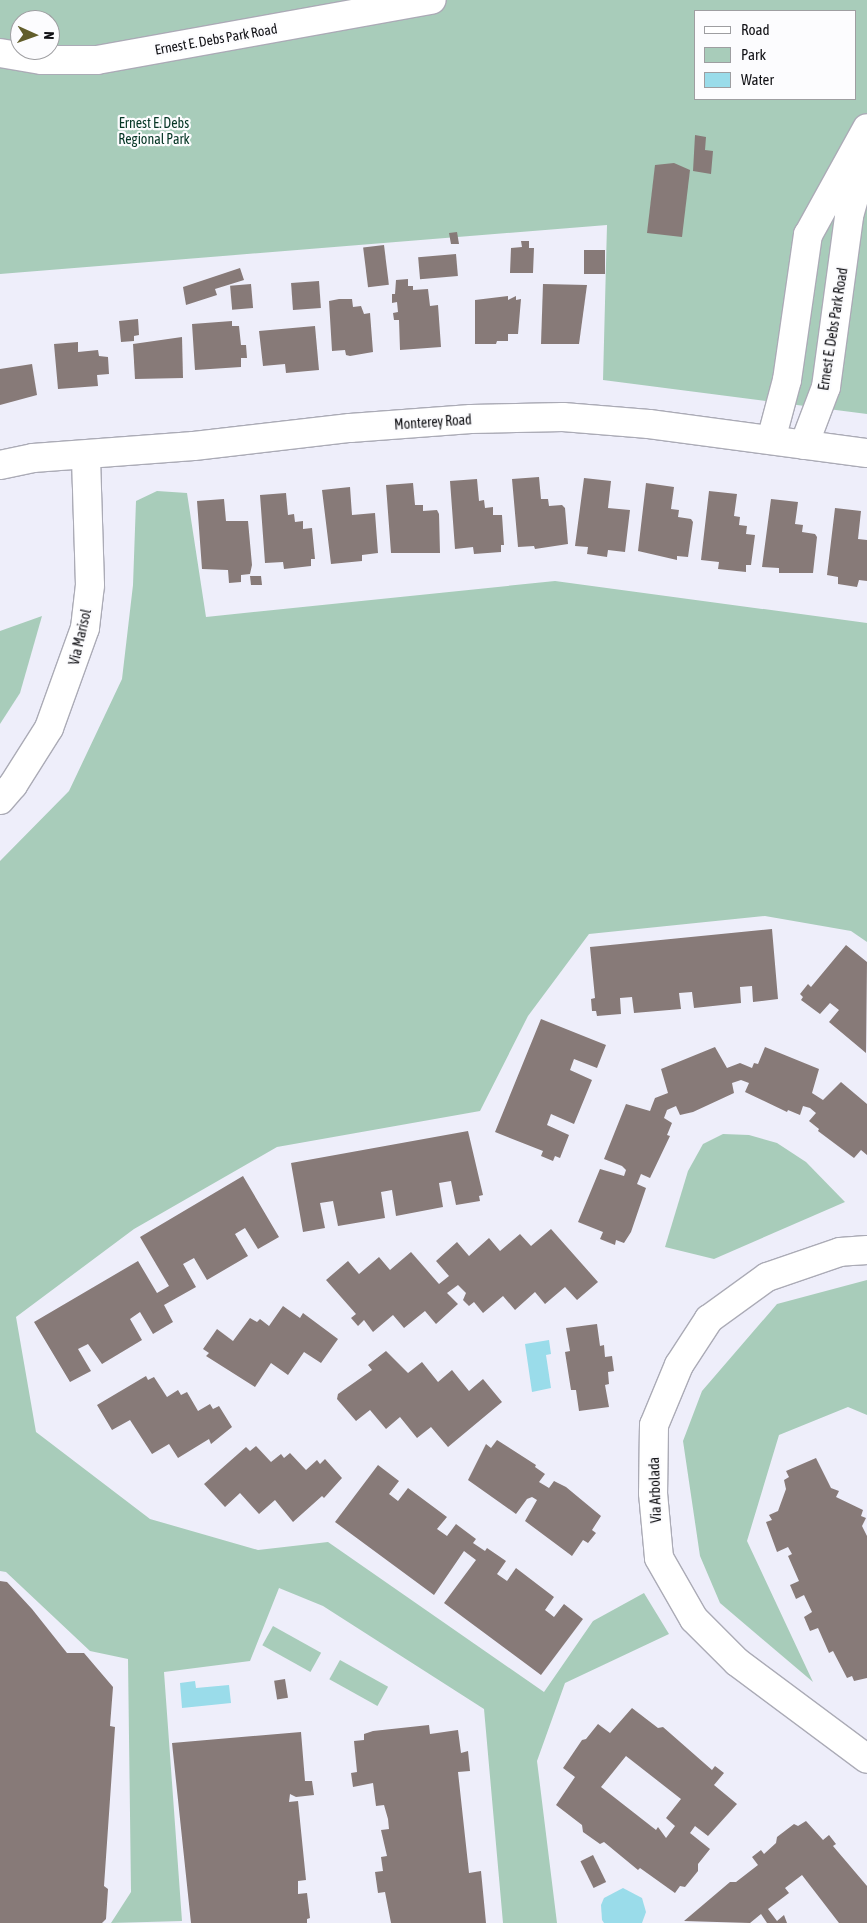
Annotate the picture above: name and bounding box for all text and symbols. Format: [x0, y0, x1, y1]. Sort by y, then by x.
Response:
north arrow [10, 10, 60, 60]
legend [694, 10, 857, 100]
street label: Ernest E. Debs Park Road [153, 20, 279, 58]
text: Road [741, 21, 770, 38]
text: N [41, 31, 57, 40]
text: Park [741, 46, 766, 63]
text: Water [741, 71, 774, 88]
park label: Ernest E. Debs Regional Park [118, 115, 190, 148]
street label: Ernest E. Debs Park Road [815, 266, 851, 392]
street label: Monterey Road [394, 411, 472, 433]
street label: Via Marisol [65, 607, 95, 667]
street label: Via Arbolada [645, 1457, 665, 1523]

